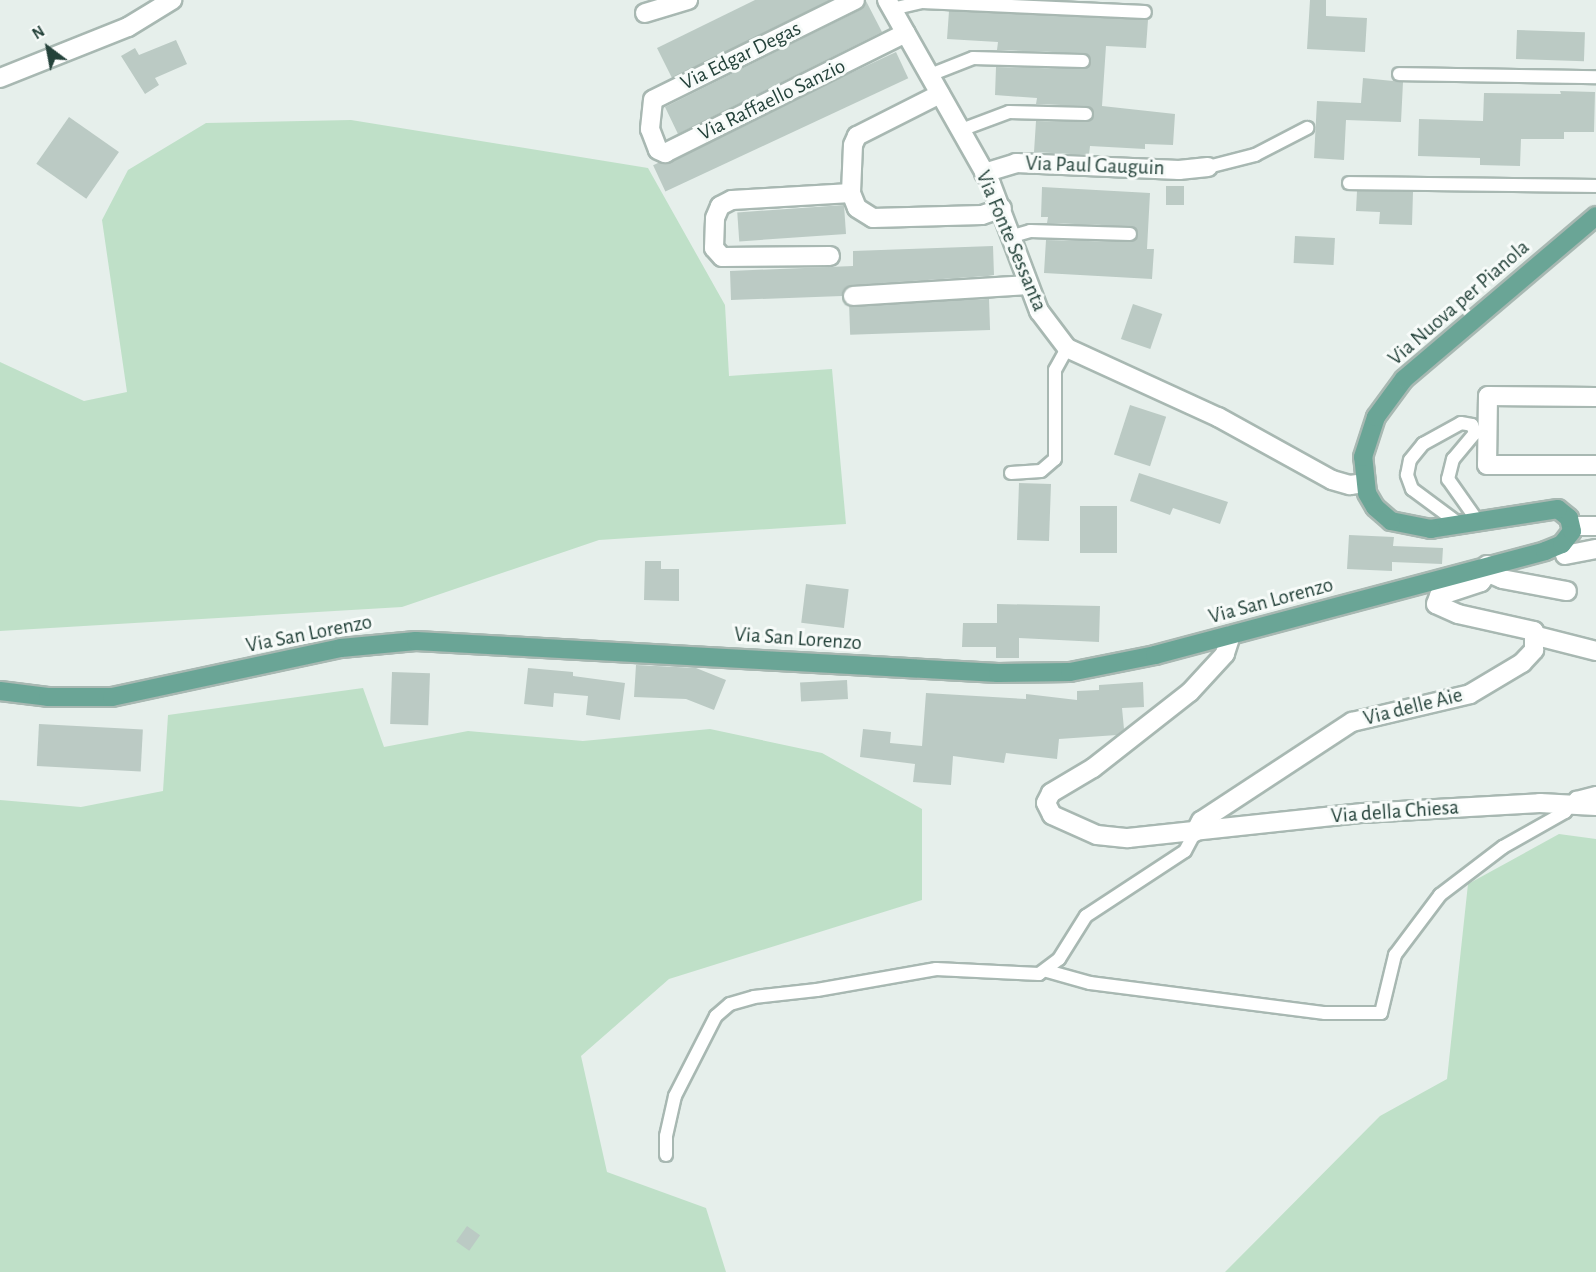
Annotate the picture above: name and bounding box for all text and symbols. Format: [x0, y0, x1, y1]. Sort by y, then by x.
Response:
street label: Via Edgar Degas [677, 16, 805, 96]
north arrow [18, 18, 78, 78]
text: N [30, 23, 47, 42]
street label: Via Raffaello Sanzio [694, 53, 850, 147]
street label: Via Paul Gauguin [1025, 151, 1165, 181]
street label: Via Fonte Sessanta [970, 167, 1052, 315]
street label: Via Nuova per Pianola [1383, 235, 1535, 371]
street label: Via San Lorenzo [1206, 572, 1336, 630]
street label: Via San Lorenzo [244, 609, 374, 659]
street label: Via San Lorenzo [733, 622, 863, 656]
street label: Via delle Aie [1361, 683, 1465, 731]
street label: Via della Chiesa [1330, 795, 1460, 829]

